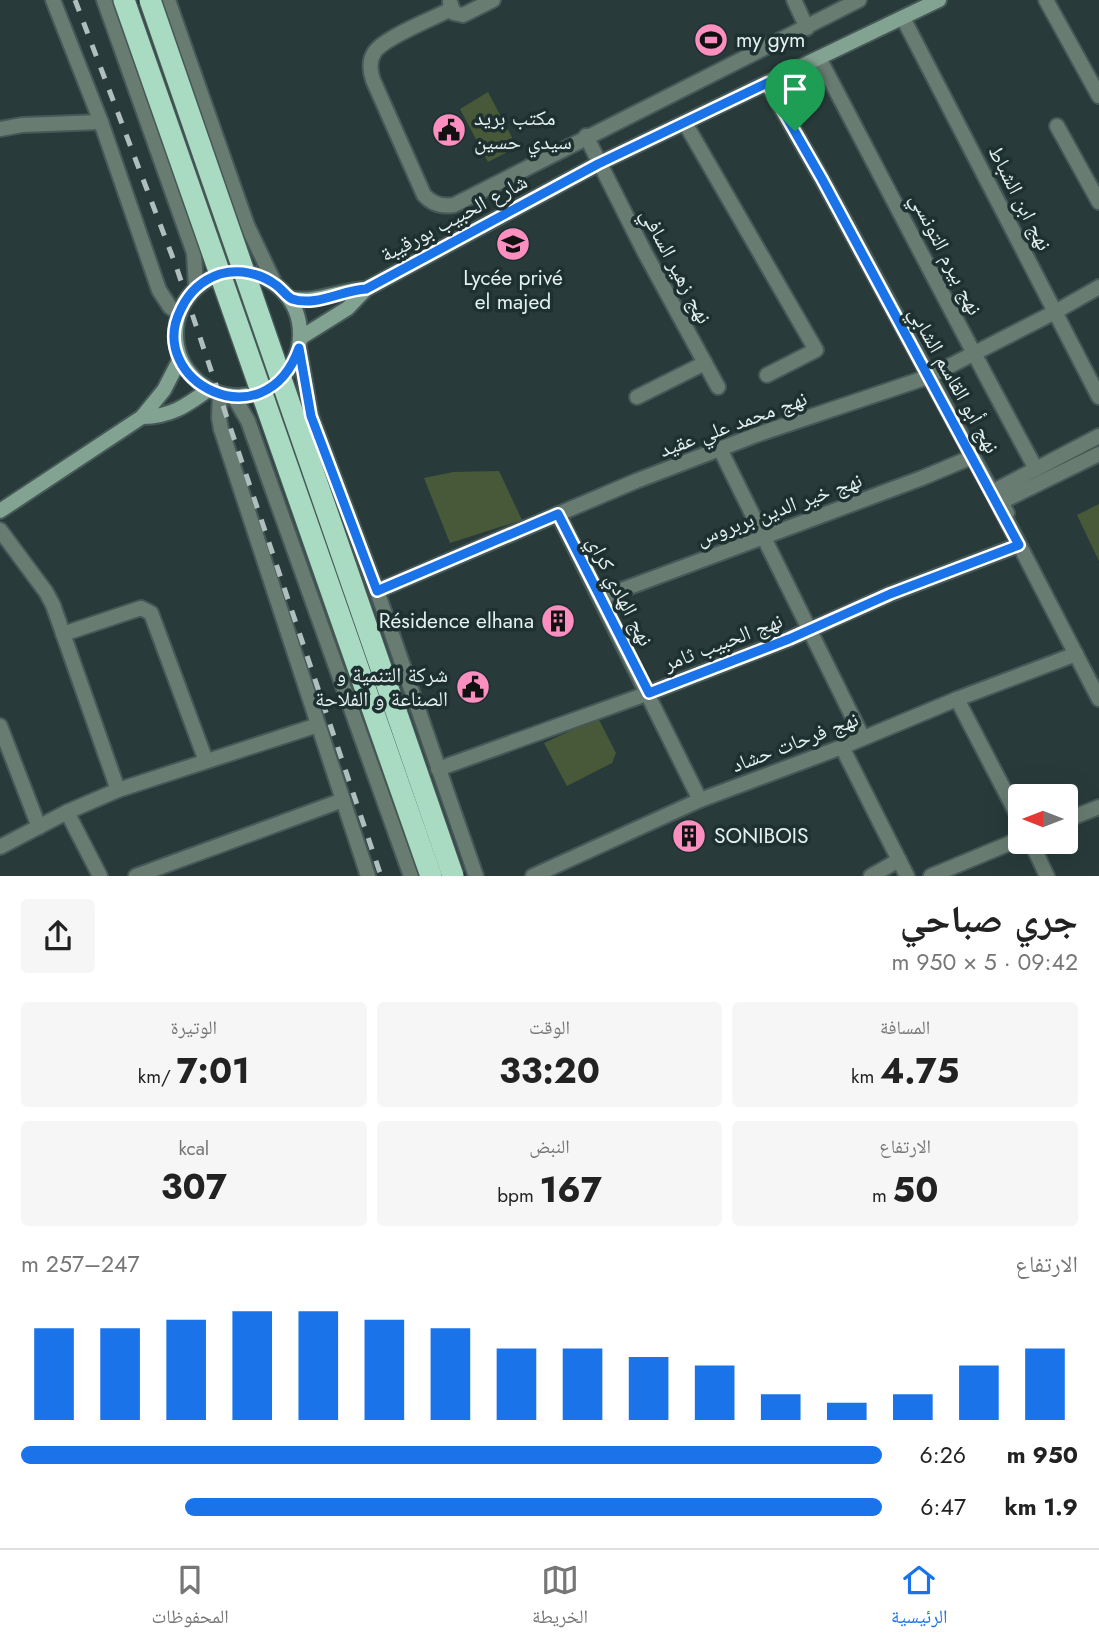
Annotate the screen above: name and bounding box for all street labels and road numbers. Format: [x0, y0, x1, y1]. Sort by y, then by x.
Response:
street label: نهج ابن الشباط [981, 140, 1059, 256]
street label: شارع الحبيب بورقيبة [375, 167, 533, 269]
street label: نهج بيرم التونسي [901, 188, 990, 321]
street label: نهج زهير السافي [632, 203, 719, 330]
street label: نهج أبو القاسم الشابي [900, 301, 1007, 460]
street label: نهج محمد علي عقيد [655, 383, 812, 466]
street label: نهج خير الدين بربروس [692, 465, 866, 553]
street label: نهج الهادي كراي [578, 531, 661, 652]
street label: نهج الحبيب ثامر [658, 606, 787, 679]
street label: نهج فرحات حشاد [727, 704, 863, 780]

